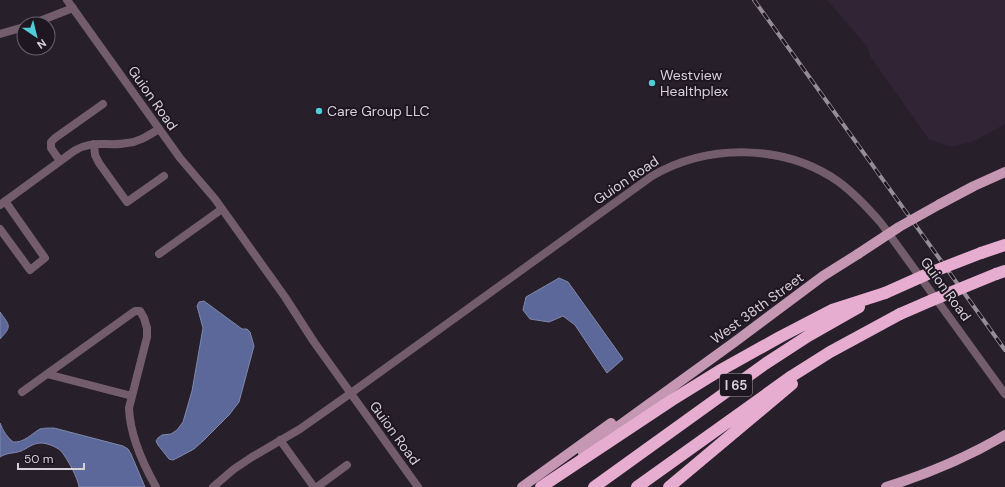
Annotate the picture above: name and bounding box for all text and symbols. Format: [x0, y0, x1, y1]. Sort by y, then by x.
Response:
north arrow [16, 16, 56, 56]
text: N [34, 36, 49, 52]
street label: Guion Road [124, 62, 182, 134]
place label: Westview Healthplex [660, 66, 728, 100]
marker: Westview Healthplex [647, 78, 657, 88]
place label: Care Group LLC [327, 102, 429, 120]
marker: Care Group LLC [314, 106, 324, 116]
street label: Guion Road [590, 152, 662, 208]
street label: Guion Road [917, 254, 975, 324]
street label: West 38th Street [707, 268, 807, 348]
road number: I 65 [720, 374, 752, 396]
street label: Guion Road [366, 398, 424, 468]
scale bar [18, 445, 84, 471]
text: 50 m [24, 451, 53, 467]

